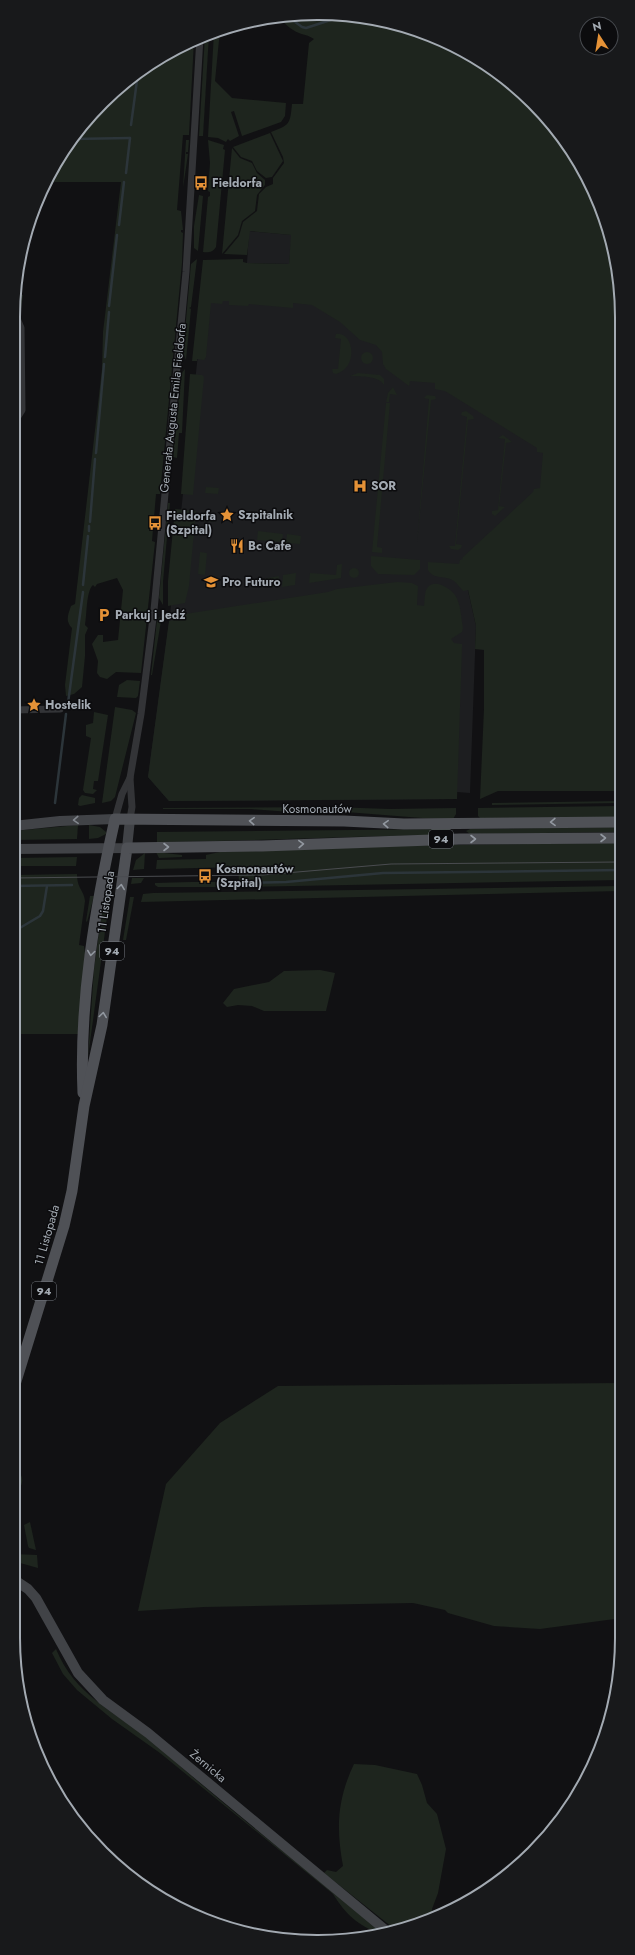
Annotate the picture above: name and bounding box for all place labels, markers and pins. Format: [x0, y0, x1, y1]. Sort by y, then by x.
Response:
place label: Fieldorfa [212, 174, 262, 192]
bus stop icon: Fieldorfa [193, 175, 209, 191]
place label: SOR [371, 477, 396, 495]
hospital icon: SOR [352, 478, 368, 494]
place label: Szpitalnik [238, 506, 293, 524]
place label: Fieldorfa (Szpital) [166, 507, 216, 539]
place icon: Szpitalnik [219, 507, 235, 523]
bus stop icon: Fieldorfa (Szpital) [147, 515, 163, 531]
place label: Bc Cafe [248, 537, 292, 555]
restaurant icon: Bc Cafe [229, 538, 245, 554]
place label: Pro Futuro [222, 573, 281, 591]
school or university icon: Pro Futuro [203, 574, 219, 590]
place label: Parkuj i Jedź [115, 606, 186, 624]
parking icon: Parkuj i Jedź [96, 607, 112, 623]
place label: Hostelik [45, 696, 91, 714]
place icon: Hostelik [26, 697, 42, 713]
place label: Kosmonautów (Szpital) [216, 860, 294, 892]
bus stop icon: Kosmonautów (Szpital) [197, 868, 213, 884]

